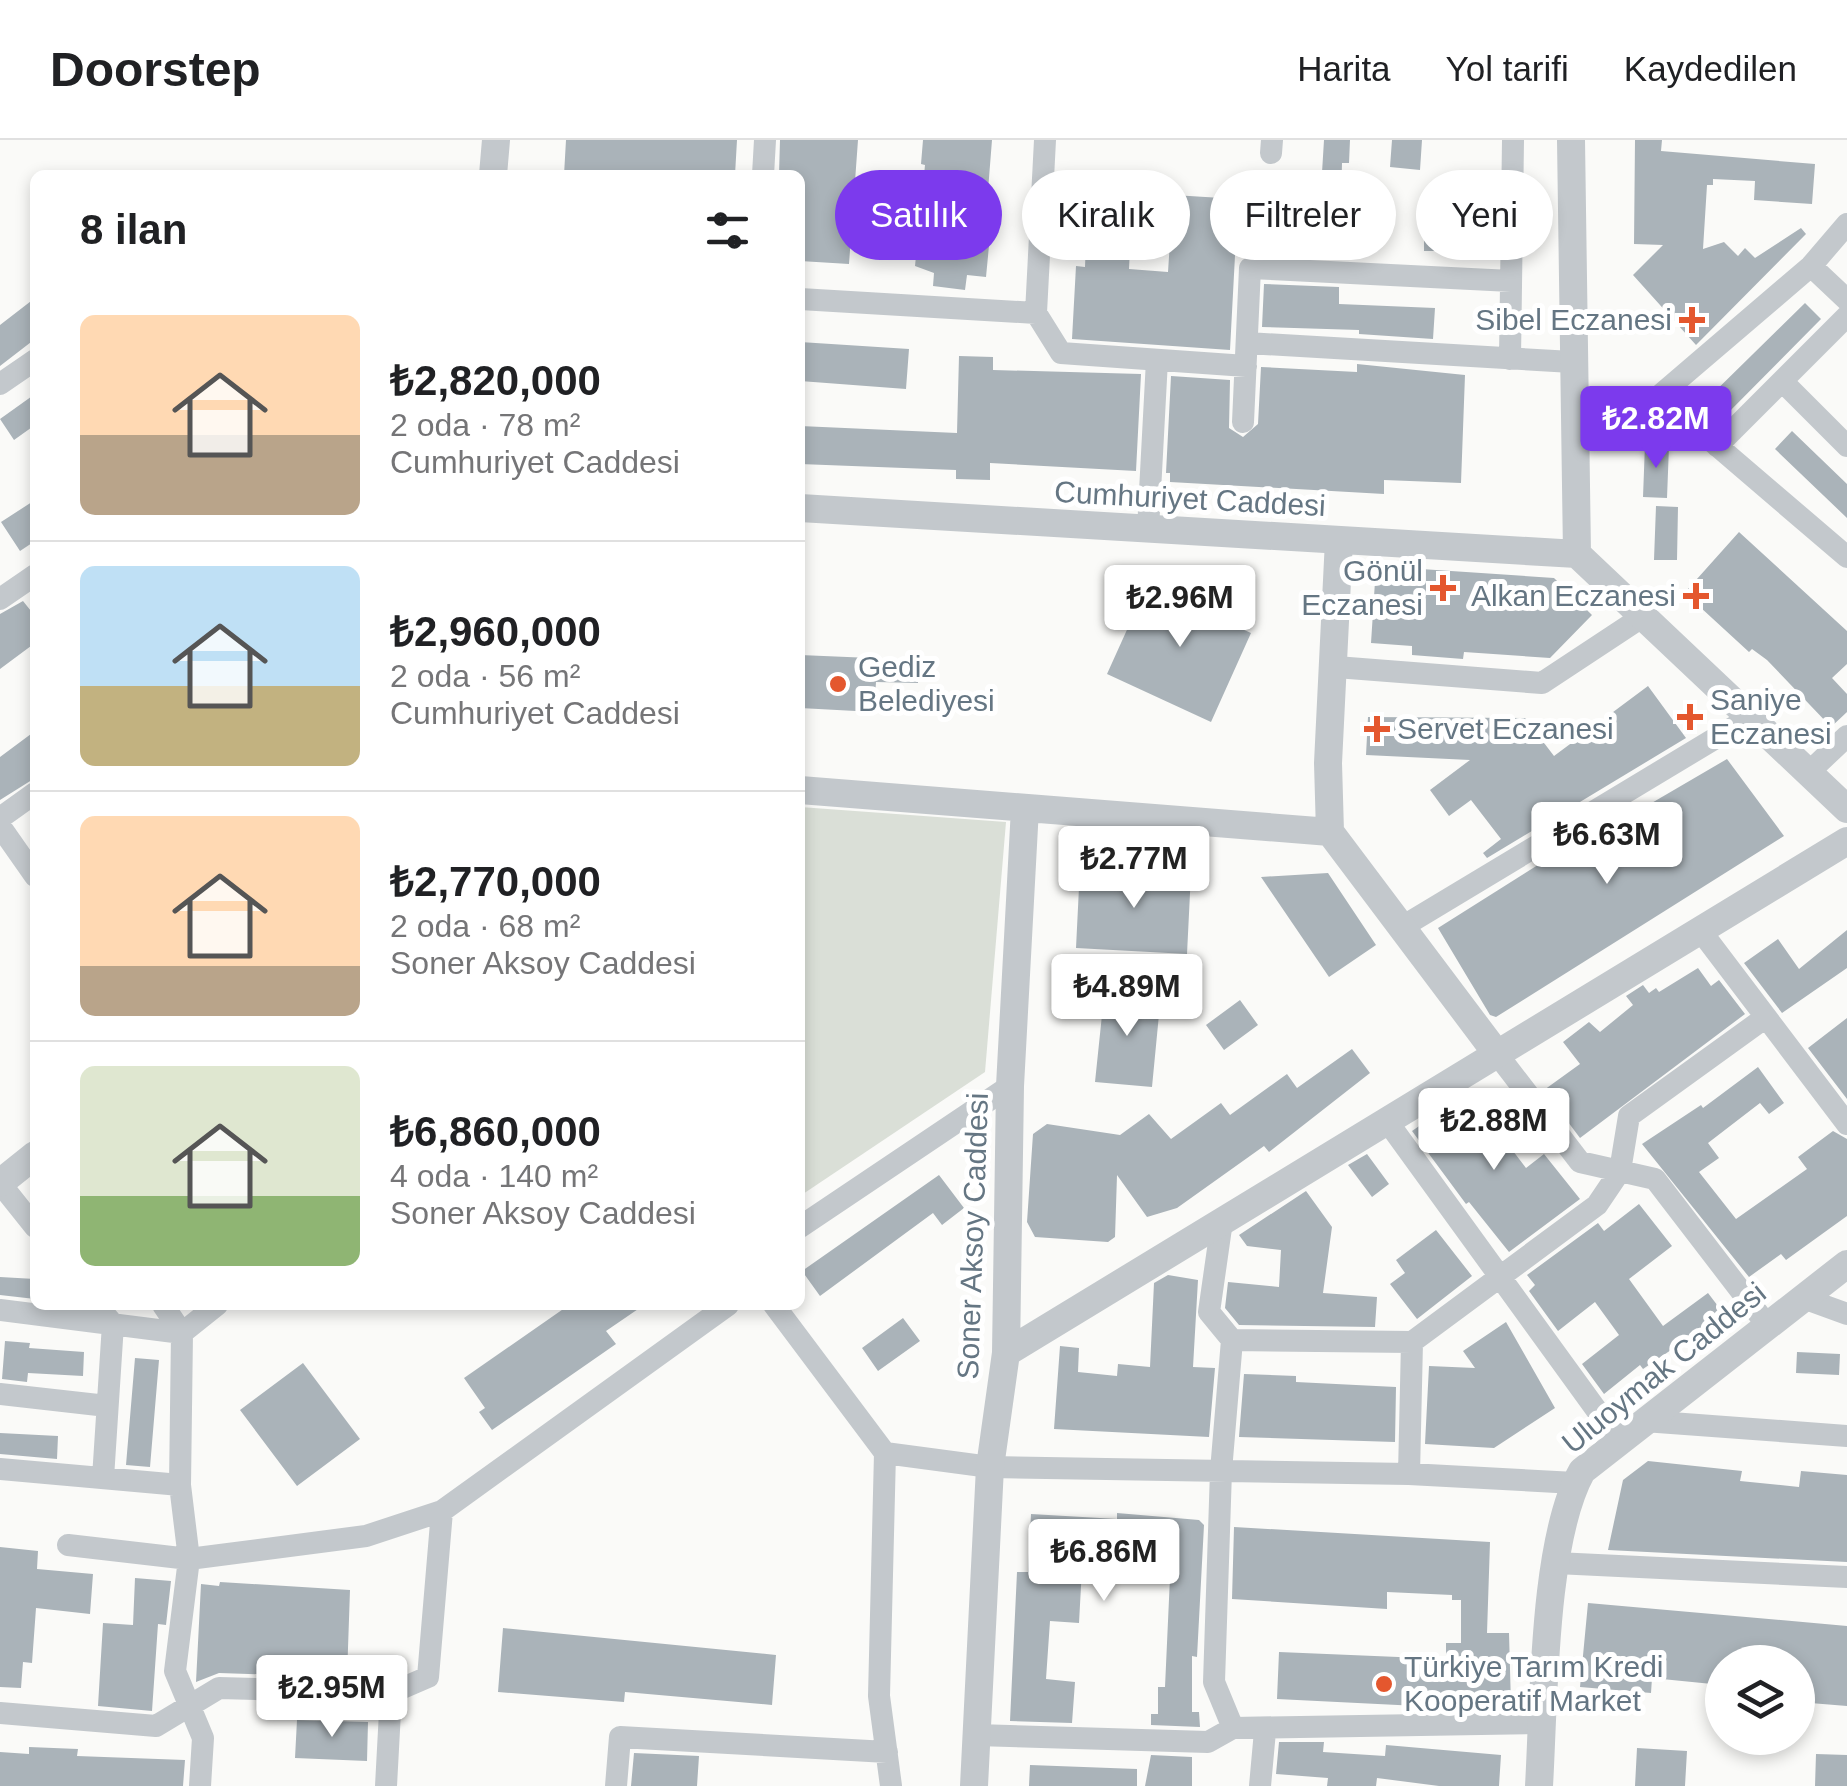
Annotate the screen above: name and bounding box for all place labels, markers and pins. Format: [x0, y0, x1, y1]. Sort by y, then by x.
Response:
place label: Sibel Eczanesi [1475, 303, 1672, 336]
marker: Sibel Eczanesi [1681, 309, 1703, 331]
pin: ₺2.82M [1575, 386, 1737, 471]
place label: Gönül Eczanesi [1301, 554, 1423, 621]
pin: ₺2.96M [1099, 565, 1261, 650]
marker: Gönül Eczanesi [1432, 577, 1454, 599]
place label: Alkan Eczanesi [1471, 579, 1676, 612]
marker: Alkan Eczanesi [1685, 585, 1707, 607]
place label: Gediz Belediyesi [858, 650, 995, 717]
marker: Gediz Belediyesi [827, 673, 849, 695]
place label: Saniye Eczanesi [1710, 683, 1832, 750]
marker: Saniye Eczanesi [1679, 706, 1701, 728]
place label: Servet Eczanesi [1397, 712, 1614, 745]
marker: Servet Eczanesi [1366, 718, 1388, 740]
pin: ₺6.63M [1526, 802, 1688, 887]
pin: ₺2.77M [1053, 826, 1215, 911]
pin: ₺4.89M [1046, 954, 1208, 1039]
pin: ₺2.88M [1413, 1088, 1575, 1173]
pin: ₺6.86M [1023, 1519, 1185, 1604]
place label: Türkiye Tarım Kredi Kooperatif Market [1404, 1650, 1664, 1717]
pin: ₺2.95M [251, 1655, 413, 1740]
marker: Türkiye Tarım Kredi Kooperatif Market [1373, 1673, 1395, 1695]

